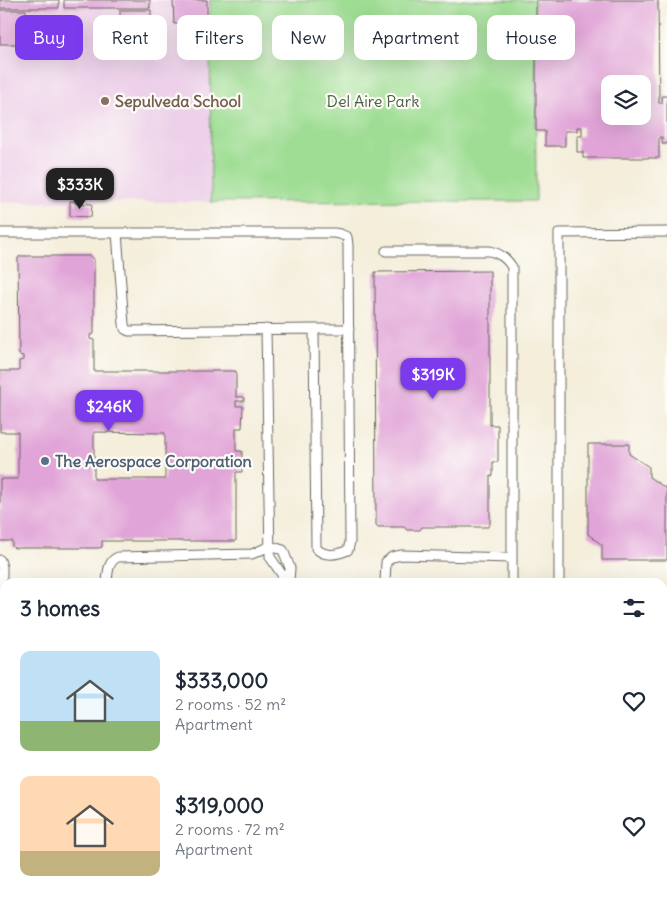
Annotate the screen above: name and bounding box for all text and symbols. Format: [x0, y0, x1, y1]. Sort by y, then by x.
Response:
chip: Buy [15, 15, 83, 60]
chip: Rent [93, 15, 167, 60]
chip: Filters [177, 15, 262, 60]
chip: New [272, 15, 344, 60]
chip: Apartment [354, 15, 477, 60]
chip: House [487, 15, 575, 60]
map controls [601, 75, 651, 125]
button: layers [601, 75, 651, 125]
place label: Sepulveda School [115, 91, 241, 112]
park label: Del Aire Park [327, 91, 419, 111]
marker: Sepulveda School [99, 95, 111, 107]
pin: $333K [45, 168, 115, 210]
text: $333K [57, 174, 103, 194]
pin: $319K [398, 358, 468, 400]
text: $319K [411, 364, 455, 384]
pin: $246K [74, 390, 144, 432]
text: $246K [86, 396, 132, 416]
place label: The Aerospace Corporation [55, 451, 252, 472]
marker: The Aerospace Corporation [39, 455, 51, 467]
icon: filters [620, 594, 648, 622]
text: 3 homes [20, 595, 100, 622]
text: $333,000 [175, 667, 268, 694]
icon: home [60, 671, 120, 731]
icon: heart [620, 687, 648, 715]
text: 2 rooms · 52 m² [175, 694, 286, 714]
text: Apartment [175, 714, 253, 734]
text: $319,000 [175, 792, 264, 819]
icon: home [60, 796, 120, 856]
icon: heart [620, 812, 648, 840]
text: 2 rooms · 72 m² [175, 819, 285, 839]
text: Apartment [175, 839, 253, 859]

